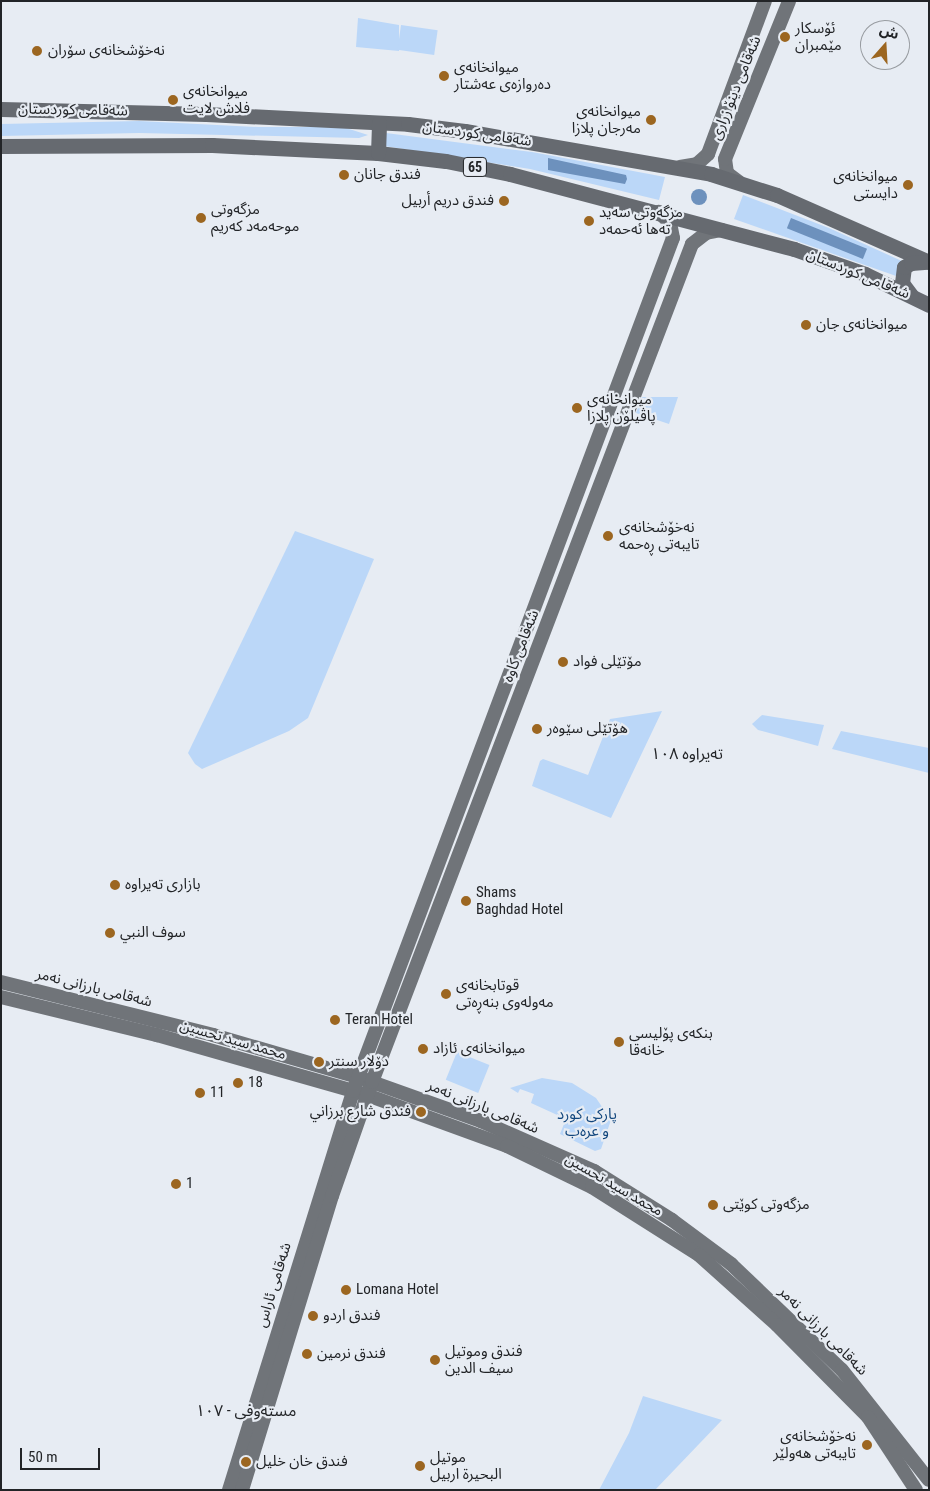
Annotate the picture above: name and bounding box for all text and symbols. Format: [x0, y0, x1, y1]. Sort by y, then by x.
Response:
place label: ئۆسکار مێمبران [795, 19, 842, 54]
north arrow [860, 20, 910, 70]
text: ش [878, 21, 901, 42]
marker: ئۆسکار مێمبران [779, 31, 791, 43]
street label: شەقامی دینۆ زراری [707, 33, 765, 143]
place label: نەخۆشخانەی سۆران [48, 42, 165, 60]
marker: نەخۆشخانەی سۆران [30, 44, 44, 58]
place label: میوانخانەی دەروازەی عەشتار [454, 58, 551, 93]
marker: میوانخانەی دەروازەی عەشتار [438, 70, 450, 82]
place label: میوانخانەی فلاش لایت [183, 82, 250, 117]
marker: میوانخانەی فلاش لایت [167, 94, 179, 106]
street label: شەقامی کوردستان [18, 100, 128, 120]
place label: میوانخانەی مەرجان پلازا [572, 102, 641, 137]
marker: میوانخانەی مەرجان پلازا [645, 114, 657, 126]
street label: شەقامی کوردستان [421, 117, 533, 151]
road number: 65 [462, 156, 488, 178]
place label: فندق جانان [354, 166, 421, 184]
place label: میوانخانەی دایستی [833, 167, 898, 202]
marker: فندق جانان [338, 169, 350, 181]
marker: میوانخانەی دایستی [902, 179, 914, 191]
place label: فندق دريم أربيل [401, 192, 494, 210]
marker: فندق دريم أربيل [498, 195, 510, 207]
place label: مزگەوتی موحەمەد کەریم [211, 200, 299, 235]
place label: مزگەوتی سەید تەها ئەحمەد [599, 203, 683, 238]
marker: مزگەوتی موحەمەد کەریم [195, 212, 207, 224]
marker: مزگەوتی سەید تەها ئەحمەد [583, 215, 595, 227]
street label: شەقامی کوردستان [804, 245, 912, 303]
place label: میوانخانەی جان [816, 316, 908, 334]
marker: میوانخانەی جان [800, 319, 812, 331]
place label: میوانخانەی پاڤیلۆن پلازا [587, 390, 656, 425]
marker: میوانخانەی پاڤیلۆن پلازا [571, 402, 583, 414]
place label: نەخۆشخانەی تایبەتی ڕەحمە [619, 518, 700, 553]
marker: نەخۆشخانەی تایبەتی ڕەحمە [601, 529, 615, 543]
street label: شەقامی کاوە [499, 607, 543, 685]
place label: مۆتێلی فواد [573, 653, 642, 671]
marker: مۆتێلی فواد [557, 656, 569, 668]
place label: هۆتێلی سێوەر [547, 720, 628, 738]
marker: هۆتێلی سێوەر [531, 723, 543, 735]
district label: تەیراوە ١٠٨ [651, 744, 723, 764]
place label: بازاری تەیراوە [125, 876, 201, 894]
marker: بازاری تەیراوە [109, 879, 121, 891]
place label: Shams Baghdad Hotel [476, 883, 563, 918]
marker: Shams Baghdad Hotel [460, 895, 472, 907]
place label: سوف النبي [120, 924, 186, 942]
marker: سوف النبي [104, 927, 116, 939]
street label: شەقامی بارزانی نەمر [34, 965, 154, 1011]
place label: قوتابخانەی مەولەوی بنەڕەتی [456, 976, 554, 1011]
marker: قوتابخانەی مەولەوی بنەڕەتی [440, 988, 452, 1000]
place label: Teran Hotel [345, 1011, 413, 1029]
marker: Teran Hotel [329, 1014, 341, 1026]
street label: محمد سید تحسین [178, 1016, 288, 1064]
place label: بنکەی پۆلیسی خانەقا [629, 1024, 713, 1059]
marker: بنکەی پۆلیسی خانەقا [613, 1036, 625, 1048]
place label: میوانخانەی ئازاد [433, 1040, 525, 1058]
marker: میوانخانەی ئازاد [417, 1043, 429, 1055]
place label: دۆلار سنتر [329, 1053, 389, 1071]
marker: دۆلار سنتر [313, 1056, 325, 1068]
place label: 18 [248, 1074, 263, 1092]
street label: شەقامی بارزانی نەمر [425, 1076, 541, 1138]
marker: 18 [232, 1077, 244, 1089]
place label: 11 [210, 1084, 225, 1102]
marker: 11 [194, 1087, 206, 1099]
place label: فندق شارع برزاني [310, 1103, 411, 1121]
park label: پاركی كورد و عرەب [557, 1105, 617, 1140]
marker: فندق شارع برزاني [415, 1106, 427, 1118]
street label: محمد سید تحسین [562, 1150, 666, 1220]
place label: 1 [186, 1175, 193, 1193]
marker: 1 [170, 1178, 182, 1190]
place label: مزگەوتی کوێتی [723, 1196, 810, 1214]
marker: مزگەوتی کوێتی [707, 1199, 719, 1211]
street label: شەقامی ئاراس [253, 1240, 295, 1330]
place label: Lomana Hotel [356, 1281, 439, 1299]
street label: شەقامی بارزانی نەمر [775, 1283, 871, 1379]
marker: Lomana Hotel [340, 1284, 352, 1296]
place label: فندق اردو [323, 1307, 380, 1325]
marker: فندق اردو [307, 1310, 319, 1322]
place label: فندق وموتيل سيف الدين [445, 1342, 523, 1377]
place label: فندق نرمين [317, 1345, 386, 1363]
marker: فندق نرمين [301, 1348, 313, 1360]
marker: فندق وموتيل سيف الدين [429, 1354, 441, 1366]
district label: مستەوفی - ١٠٧ [196, 1401, 296, 1421]
place label: نەخۆشخانەی تایبەتی هەولێر [773, 1427, 856, 1462]
scale bar [22, 1438, 102, 1470]
marker: نەخۆشخانەی تایبەتی هەولێر [860, 1438, 874, 1452]
text: 50 m [28, 1448, 58, 1466]
place label: موتيل البحيرة اربيل [430, 1448, 502, 1483]
place label: فندق خان خليل [256, 1453, 348, 1471]
marker: فندق خان خليل [240, 1456, 252, 1468]
marker: موتيل البحيرة اربيل [414, 1460, 426, 1472]

